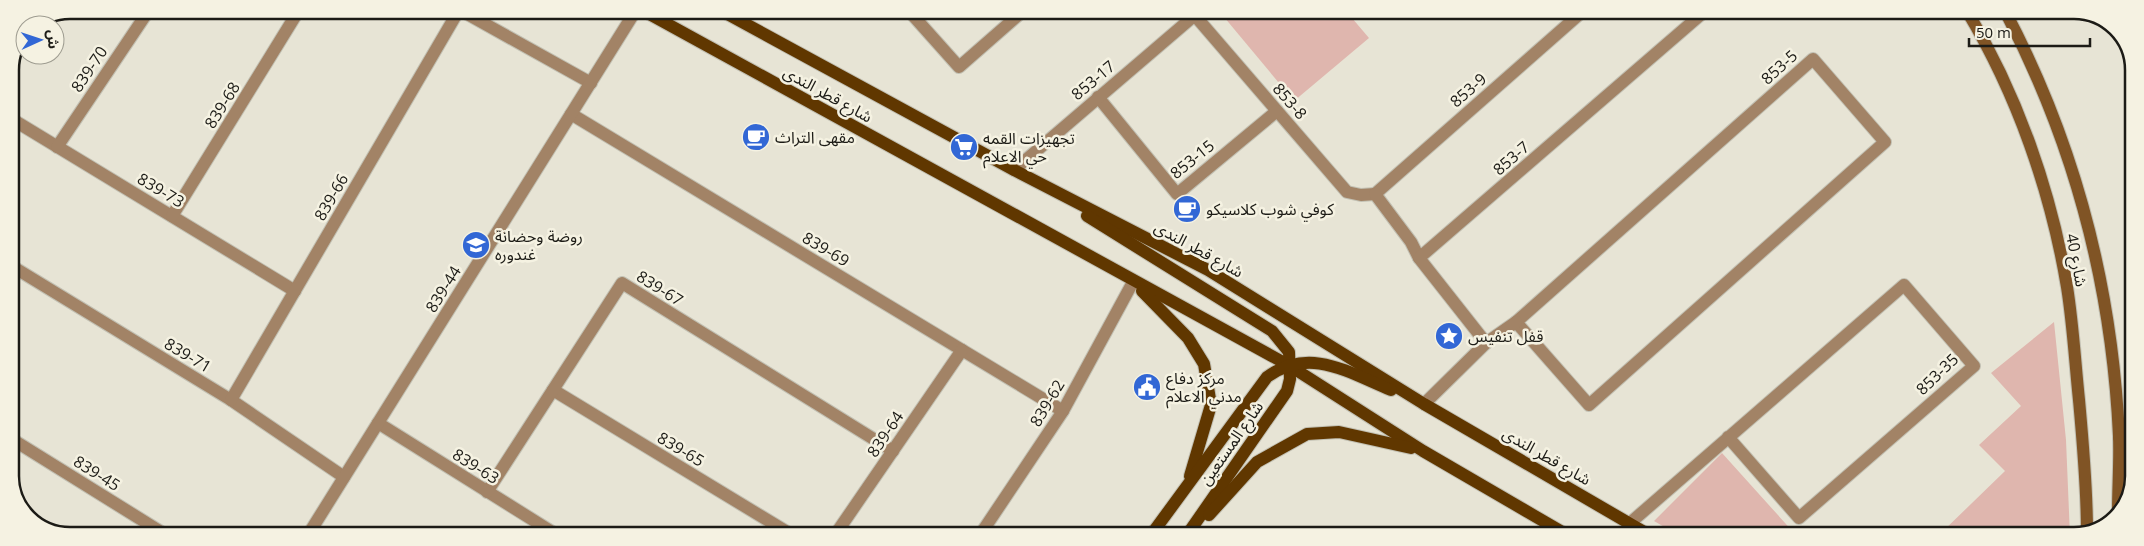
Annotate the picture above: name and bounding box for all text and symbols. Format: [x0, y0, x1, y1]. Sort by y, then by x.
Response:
north arrow [15, 15, 65, 65]
scale bar [1969, 15, 2090, 47]
text: 50 m [1976, 22, 2011, 42]
text: ش [43, 29, 63, 49]
street label: 839-70 [66, 42, 112, 96]
street label: 853-5 [1756, 45, 1802, 89]
street label: 853-17 [1066, 55, 1120, 105]
street label: شارع قطر الندى [779, 61, 876, 129]
street label: 853-9 [1445, 68, 1491, 112]
street label: 839-68 [199, 78, 245, 132]
street label: 853-8 [1268, 78, 1312, 124]
cafe icon: مقهى التراث [741, 122, 771, 152]
place label: مقهى التراث [775, 126, 855, 148]
place label: تجهيزات القمه حي الاعلام [983, 127, 1075, 169]
supermarket icon: تجهيزات القمه حي الاعلام [949, 132, 979, 162]
street label: 853-15 [1165, 134, 1219, 184]
street label: 853-7 [1488, 136, 1534, 180]
street label: 839-73 [134, 167, 188, 213]
street label: 839-66 [309, 169, 353, 225]
cafe icon: كوفي شوب كلاسيكو [1172, 194, 1202, 224]
place label: كوفي شوب كلاسيكو [1206, 198, 1334, 222]
street label: شارع قطر الندى [1150, 216, 1247, 284]
place label: روضة وحضانة غندوره [495, 225, 583, 265]
street label: 839-69 [799, 226, 853, 272]
school or university icon: روضة وحضانة غندوره [461, 230, 491, 260]
street label: شارع 40 [2059, 232, 2093, 289]
street label: 839-44 [420, 262, 466, 316]
street label: 839-67 [633, 265, 687, 311]
place icon: قفل تنفيس [1434, 321, 1464, 351]
place label: قفل تنفيس [1468, 325, 1543, 347]
street label: 839-71 [161, 332, 215, 378]
street label: 853-35 [1911, 348, 1963, 400]
place label: مركز دفاع مدني الاعلام [1166, 367, 1242, 409]
public building icon: مركز دفاع مدني الاعلام [1132, 372, 1162, 402]
street label: 839-62 [1024, 376, 1070, 430]
street label: شارع المستعين [1194, 397, 1270, 491]
street label: 839-64 [862, 407, 908, 461]
street label: شارع قطر الندى [1498, 422, 1595, 492]
street label: 839-65 [654, 426, 708, 472]
street label: 839-63 [449, 443, 503, 489]
street label: 839-45 [70, 450, 124, 496]

